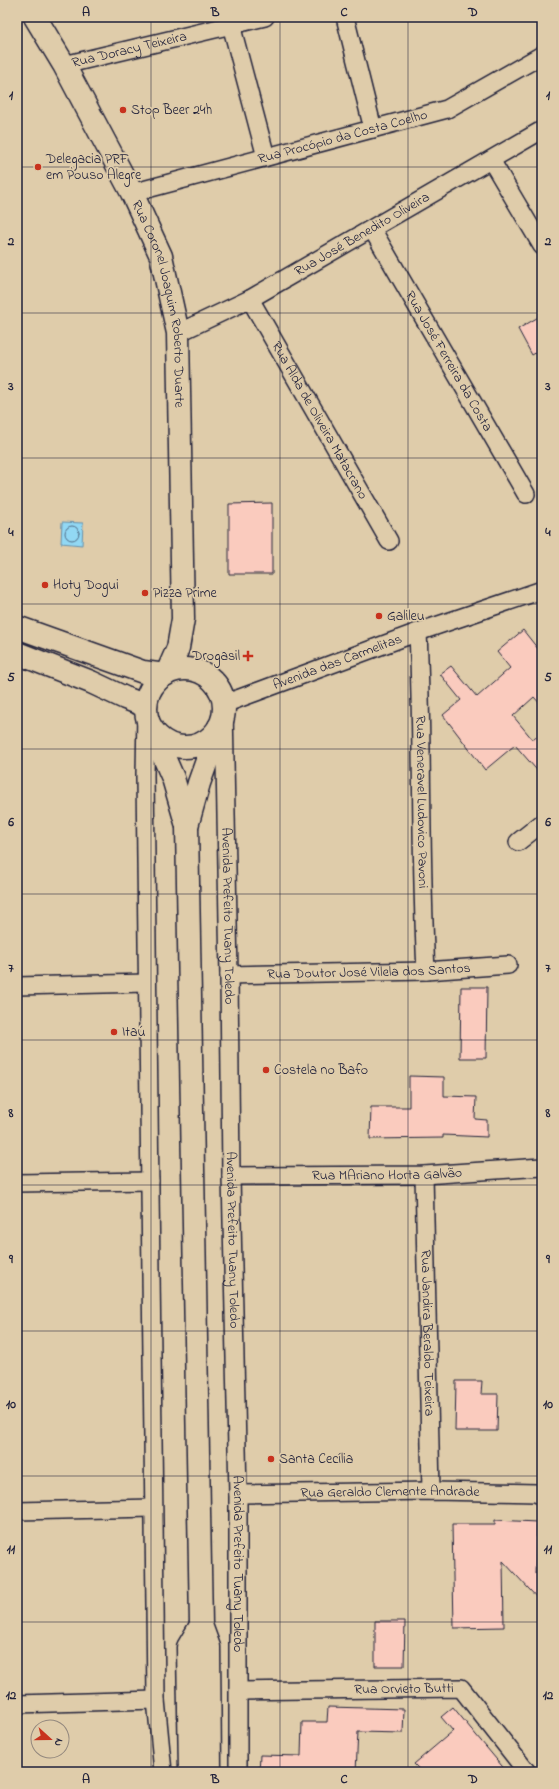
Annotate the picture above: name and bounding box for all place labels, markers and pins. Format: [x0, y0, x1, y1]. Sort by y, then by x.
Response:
place label: Stop Beer 24h [131, 100, 212, 121]
marker: Stop Beer 24h [118, 105, 128, 115]
place label: Delegacia PRF em Pouso Alegre [45, 149, 142, 187]
marker: Delegacia PRF em Pouso Alegre [33, 162, 43, 172]
place label: Hoty Dogui [53, 575, 119, 597]
marker: Hoty Dogui [40, 580, 50, 590]
place label: Pizza Prime [153, 583, 218, 604]
marker: Pizza Prime [140, 588, 150, 598]
place label: Galileu [387, 606, 425, 627]
marker: Galileu [374, 611, 384, 621]
place label: Drogasil [191, 646, 240, 668]
marker: Drogasil [243, 651, 253, 661]
place label: Itaú [122, 1022, 146, 1043]
marker: Itaú [109, 1027, 119, 1037]
place label: Costela no Bafo [274, 1060, 368, 1081]
marker: Costela no Bafo [261, 1065, 271, 1075]
place label: Santa Cecília [279, 1449, 353, 1470]
marker: Santa Cecília [266, 1454, 276, 1464]

